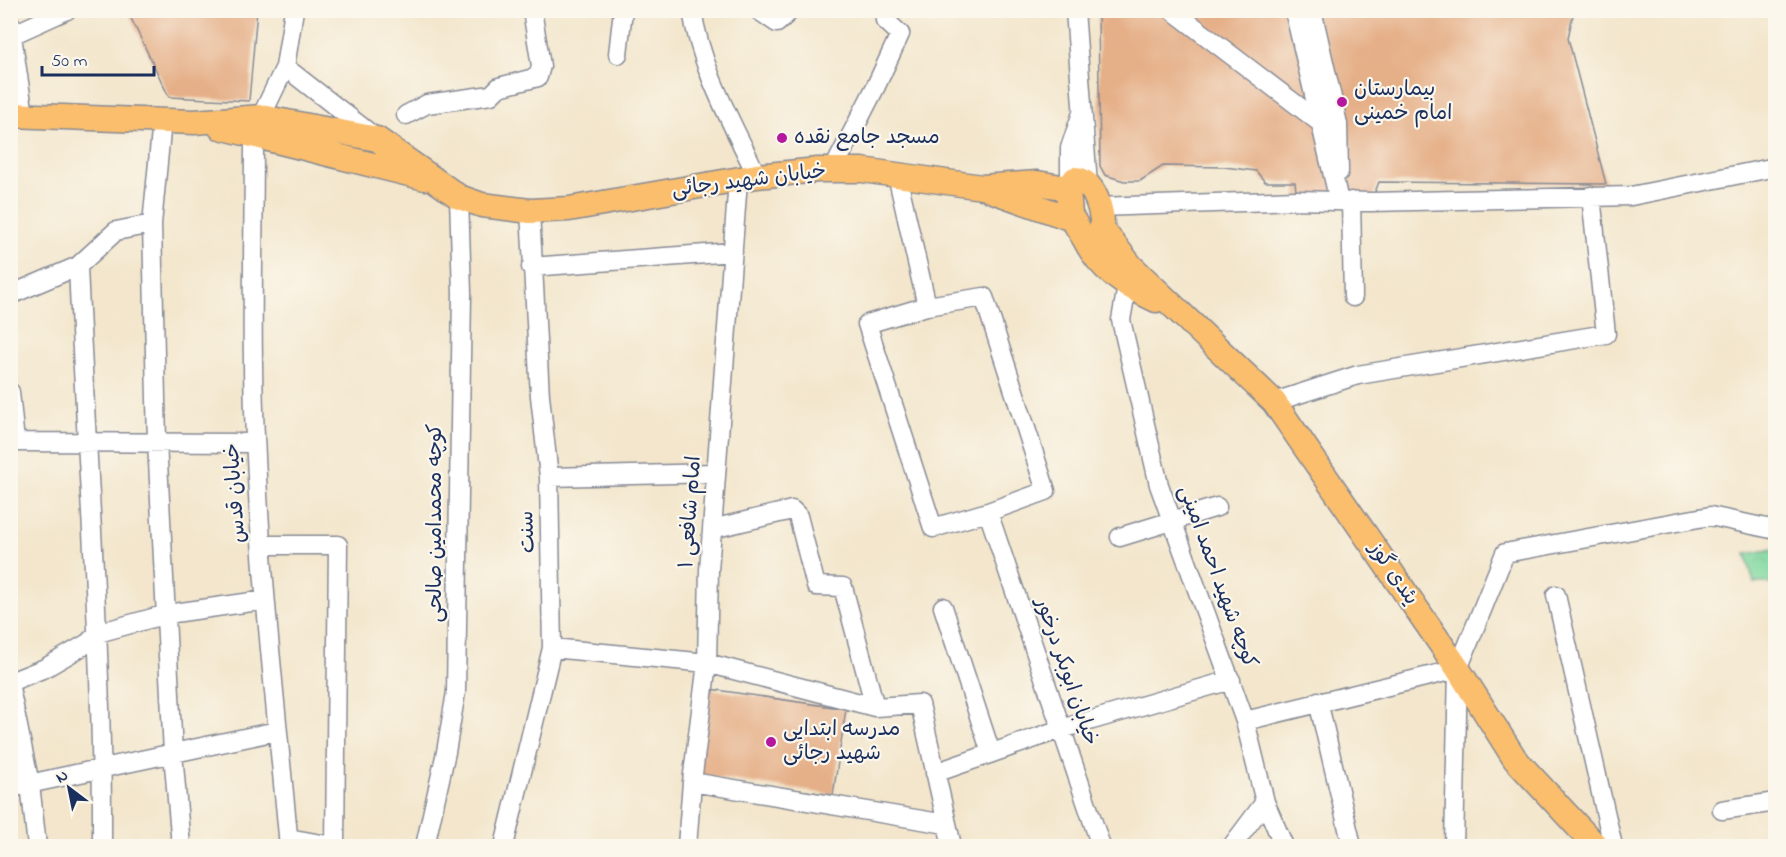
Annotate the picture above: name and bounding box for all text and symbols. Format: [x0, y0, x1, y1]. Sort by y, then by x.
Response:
scale bar [42, 39, 154, 77]
text: 50 m [51, 49, 88, 75]
place label: بیمارستان امام خمینی [1354, 75, 1452, 129]
marker: بیمارستان امام خمینی [1335, 95, 1349, 109]
place label: مسجد جامع نقده [794, 123, 940, 153]
marker: مسجد جامع نقده [775, 131, 789, 145]
street label: خیابان شهید رجائی [670, 157, 828, 205]
street label: کوچه محمدامین صالحی [421, 424, 451, 622]
street label: خیابان قدس [218, 442, 254, 544]
street label: امام شافعی ۱ [672, 455, 710, 569]
street label: کوچه شهید احمد امینی [1170, 481, 1264, 673]
street label: سنت [512, 510, 544, 554]
street label: یئدی گوز [1360, 535, 1425, 612]
street label: خیابان ابوبکر درخور [1026, 592, 1105, 750]
place label: مدرسه ابتدایی شهید رجائی [783, 715, 900, 769]
marker: مدرسه ابتدایی شهید رجائی [764, 735, 778, 749]
north arrow [39, 758, 99, 818]
text: N [51, 764, 73, 790]

